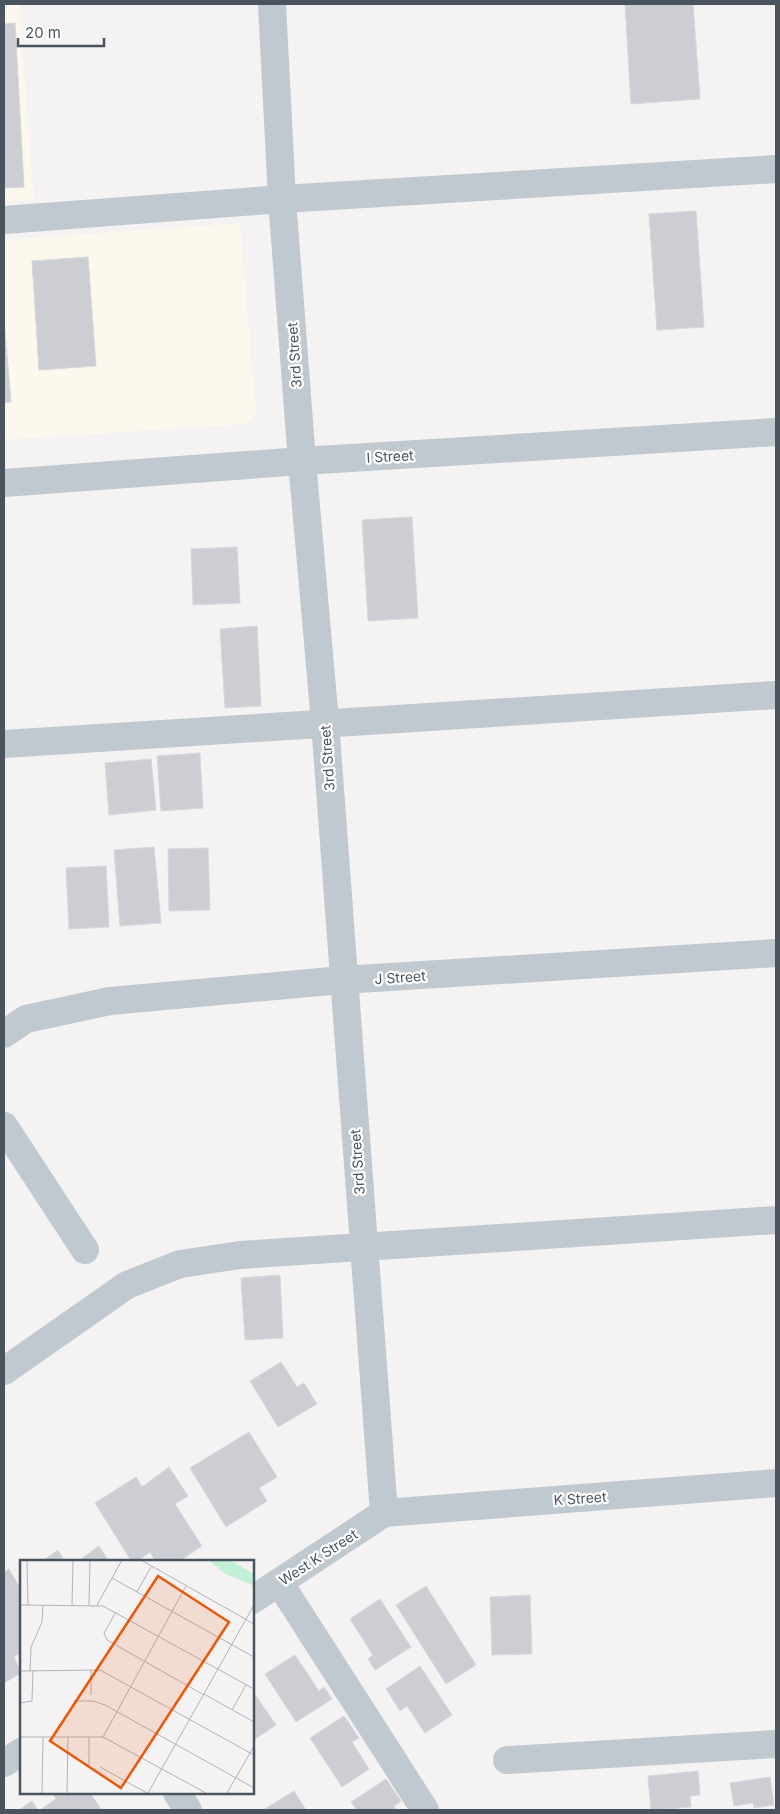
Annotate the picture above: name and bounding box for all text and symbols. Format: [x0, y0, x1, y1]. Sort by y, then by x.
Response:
scale bar [18, 15, 104, 47]
text: 20 m [25, 23, 61, 42]
street label: 3rd Street [283, 321, 305, 388]
street label: I Street [366, 446, 414, 466]
street label: 3rd Street [316, 724, 338, 791]
street label: J Street [374, 967, 427, 987]
street label: 3rd Street [346, 1128, 368, 1195]
street label: K Street [553, 1488, 607, 1508]
street label: West K Street [276, 1525, 361, 1589]
inset map [20, 1560, 254, 1794]

